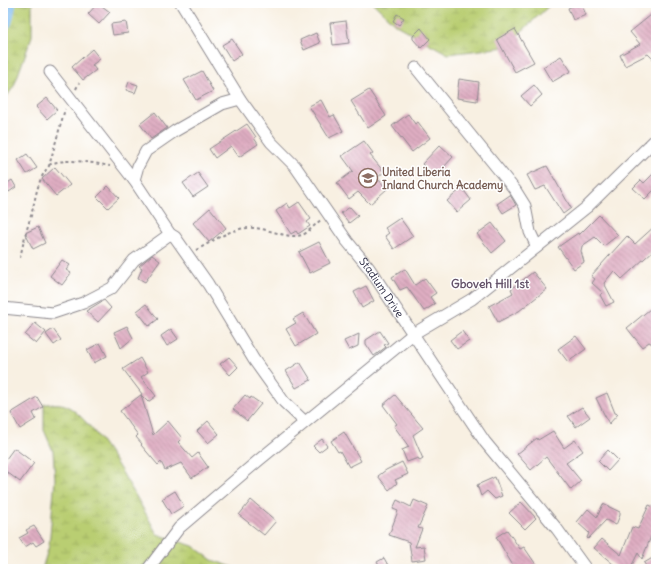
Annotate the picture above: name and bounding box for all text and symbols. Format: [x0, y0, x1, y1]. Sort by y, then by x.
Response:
place label: United Liberia Inland Church Academy [382, 165, 503, 193]
school or university icon: United Liberia Inland Church Academy [357, 167, 379, 189]
street label: Stadium Drive [356, 255, 407, 320]
district label: Gboveh Hill 1st [451, 276, 530, 291]

